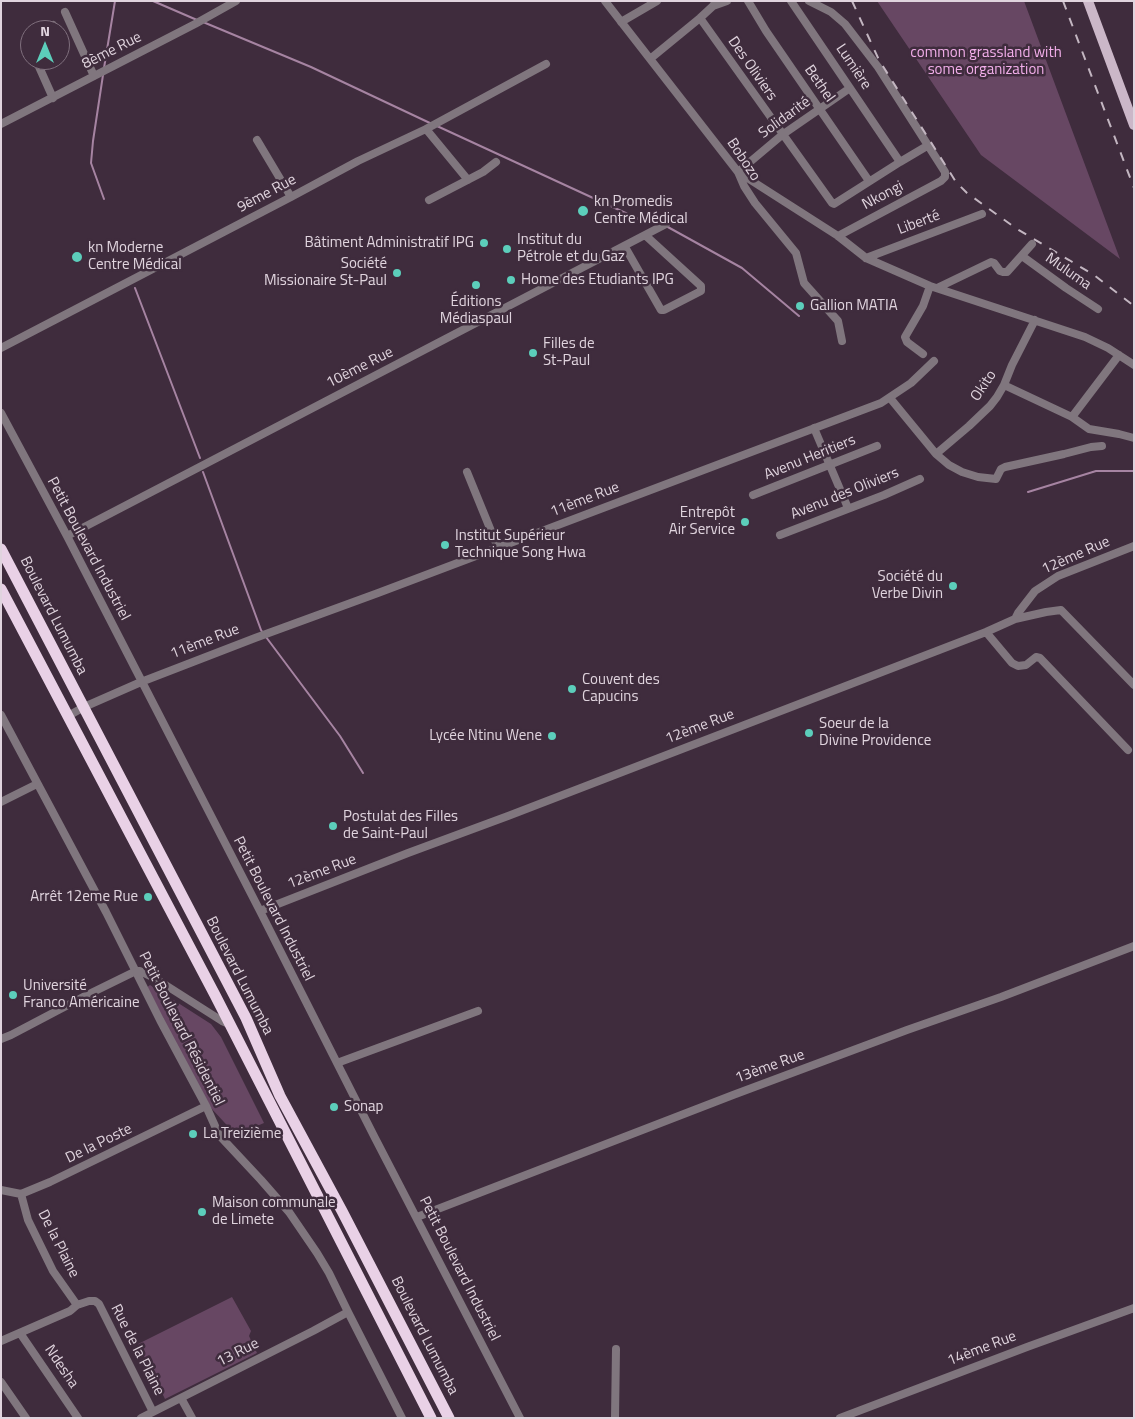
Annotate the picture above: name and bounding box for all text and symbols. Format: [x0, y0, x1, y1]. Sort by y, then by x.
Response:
north arrow [20, 20, 70, 70]
text: N [40, 20, 50, 41]
street label: 8ème Rue [79, 28, 145, 74]
street label: Des Oliviers [723, 33, 781, 105]
street label: Lumière [831, 41, 875, 93]
park label: common grassland with some organization [910, 44, 1062, 79]
street label: Bethel [800, 62, 838, 106]
street label: Solidarité [756, 93, 814, 143]
street label: Bobozo [722, 135, 764, 185]
street label: 9ème Rue [234, 171, 300, 217]
street label: Nkongi [859, 178, 907, 214]
place label: kn Promedis Centre Médical [594, 193, 688, 228]
marker: kn Promedis Centre Médical [576, 204, 590, 218]
street label: Liberté [895, 207, 943, 239]
place label: Institut du Pétrole et du Gaz [517, 231, 625, 266]
place label: Bâtiment Administratif IPG [304, 234, 474, 252]
marker: Bâtiment Administratif IPG [478, 237, 490, 249]
place label: kn Moderne Centre Médical [88, 239, 182, 274]
marker: Institut du Pétrole et du Gaz [501, 243, 513, 255]
marker: kn Moderne Centre Médical [70, 250, 84, 264]
street label: Muluma [1042, 250, 1094, 294]
place label: Société Missionaire St-Paul [264, 255, 387, 290]
marker: Société Missionaire St-Paul [391, 267, 403, 279]
place label: Home des Etudiants IPG [521, 271, 674, 289]
marker: Home des Etudiants IPG [505, 274, 517, 286]
marker: Éditions Médiaspaul [470, 279, 482, 291]
place label: Éditions Médiaspaul [440, 293, 512, 328]
place label: Gallion MATIA [810, 297, 898, 315]
marker: Gallion MATIA [794, 300, 806, 312]
place label: Filles de St-Paul [543, 335, 594, 370]
street label: 10ème Rue [324, 344, 396, 392]
marker: Filles de St-Paul [527, 347, 539, 359]
street label: Okito [967, 367, 1001, 405]
street label: Avenu Heritiers [762, 431, 858, 485]
street label: Avenu des Oliviers [788, 464, 902, 524]
street label: Petit Boulevard Industriel [43, 474, 133, 624]
street label: 11ème Rue [548, 479, 622, 521]
place label: Entrepôt Air Service [669, 504, 735, 539]
marker: Entrepôt Air Service [739, 516, 751, 528]
place label: Institut Supérieur Technique Song Hwa [455, 527, 586, 562]
street label: 12ème Rue [1039, 533, 1113, 579]
marker: Institut Supérieur Technique Song Hwa [439, 539, 451, 551]
street label: Boulevard Lumumba [15, 554, 91, 678]
place label: Société du Verbe Divin [872, 568, 943, 603]
marker: Société du Verbe Divin [947, 580, 959, 592]
street label: 11ème Rue [168, 621, 242, 663]
place label: Couvent des Capucins [582, 671, 660, 706]
marker: Couvent des Capucins [566, 683, 578, 695]
street label: 12ème Rue [663, 706, 737, 748]
place label: Soeur de la Divine Providence [819, 715, 931, 750]
place label: Lycée Ntinu Wene [429, 727, 542, 745]
marker: Soeur de la Divine Providence [803, 727, 815, 739]
marker: Lycée Ntinu Wene [546, 730, 558, 742]
place label: Postulat des Filles de Saint-Paul [343, 808, 458, 843]
marker: Postulat des Filles de Saint-Paul [327, 820, 339, 832]
street label: Petit Boulevard Industriel [229, 834, 317, 984]
street label: 12ème Rue [285, 851, 359, 893]
place label: Arrêt 12eme Rue [30, 888, 138, 906]
marker: Arrêt 12eme Rue [142, 891, 154, 903]
street label: Boulevard Lumumba [201, 914, 277, 1038]
street label: Petit Boulevard Résidentiel [134, 949, 228, 1109]
place label: Université Franco Américaine [23, 977, 140, 1012]
marker: Université Franco Américaine [7, 989, 19, 1001]
street label: 13ème Rue [733, 1046, 807, 1088]
place label: Sonap [344, 1098, 384, 1116]
marker: Sonap [328, 1101, 340, 1113]
street label: De la Poste [63, 1120, 135, 1168]
place label: La Treizième [203, 1125, 281, 1143]
marker: La Treizième [187, 1128, 199, 1140]
place label: Maison communale de Limete [212, 1194, 336, 1229]
street label: Petit Boulevard Industriel [415, 1194, 503, 1344]
marker: Maison communale de Limete [196, 1206, 208, 1218]
street label: De la Plaine [33, 1207, 83, 1281]
street label: Boulevard Lumumba [386, 1274, 462, 1398]
street label: Rue de la Plaine [106, 1301, 168, 1399]
street label: 14ème Rue [945, 1328, 1019, 1370]
street label: 13 Rue [214, 1335, 262, 1371]
street label: Ndesha [40, 1342, 82, 1392]

